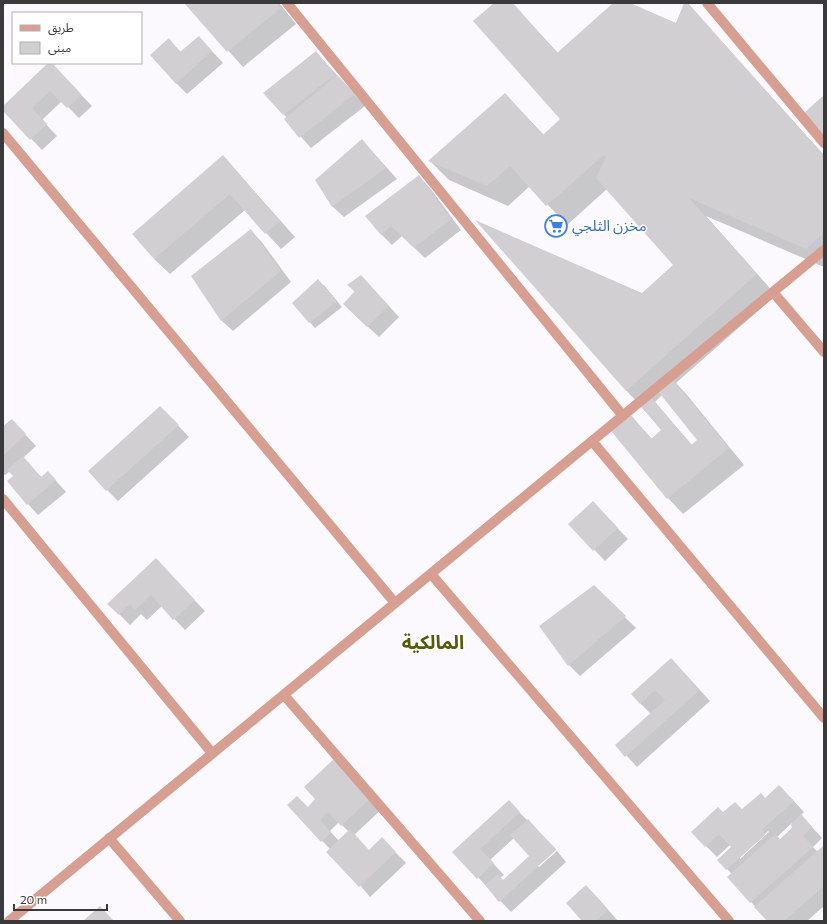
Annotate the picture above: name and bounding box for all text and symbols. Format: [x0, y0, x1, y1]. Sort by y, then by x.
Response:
legend [12, 12, 142, 64]
text: طريق [48, 20, 74, 36]
text: مبنى [48, 40, 71, 55]
supermarket icon: مخزن الثلجي [543, 213, 569, 239]
place label: مخزن الثلجي [572, 216, 647, 237]
district label: المالكية [402, 630, 464, 653]
scale bar [14, 886, 107, 912]
text: 20 m [20, 892, 47, 906]

